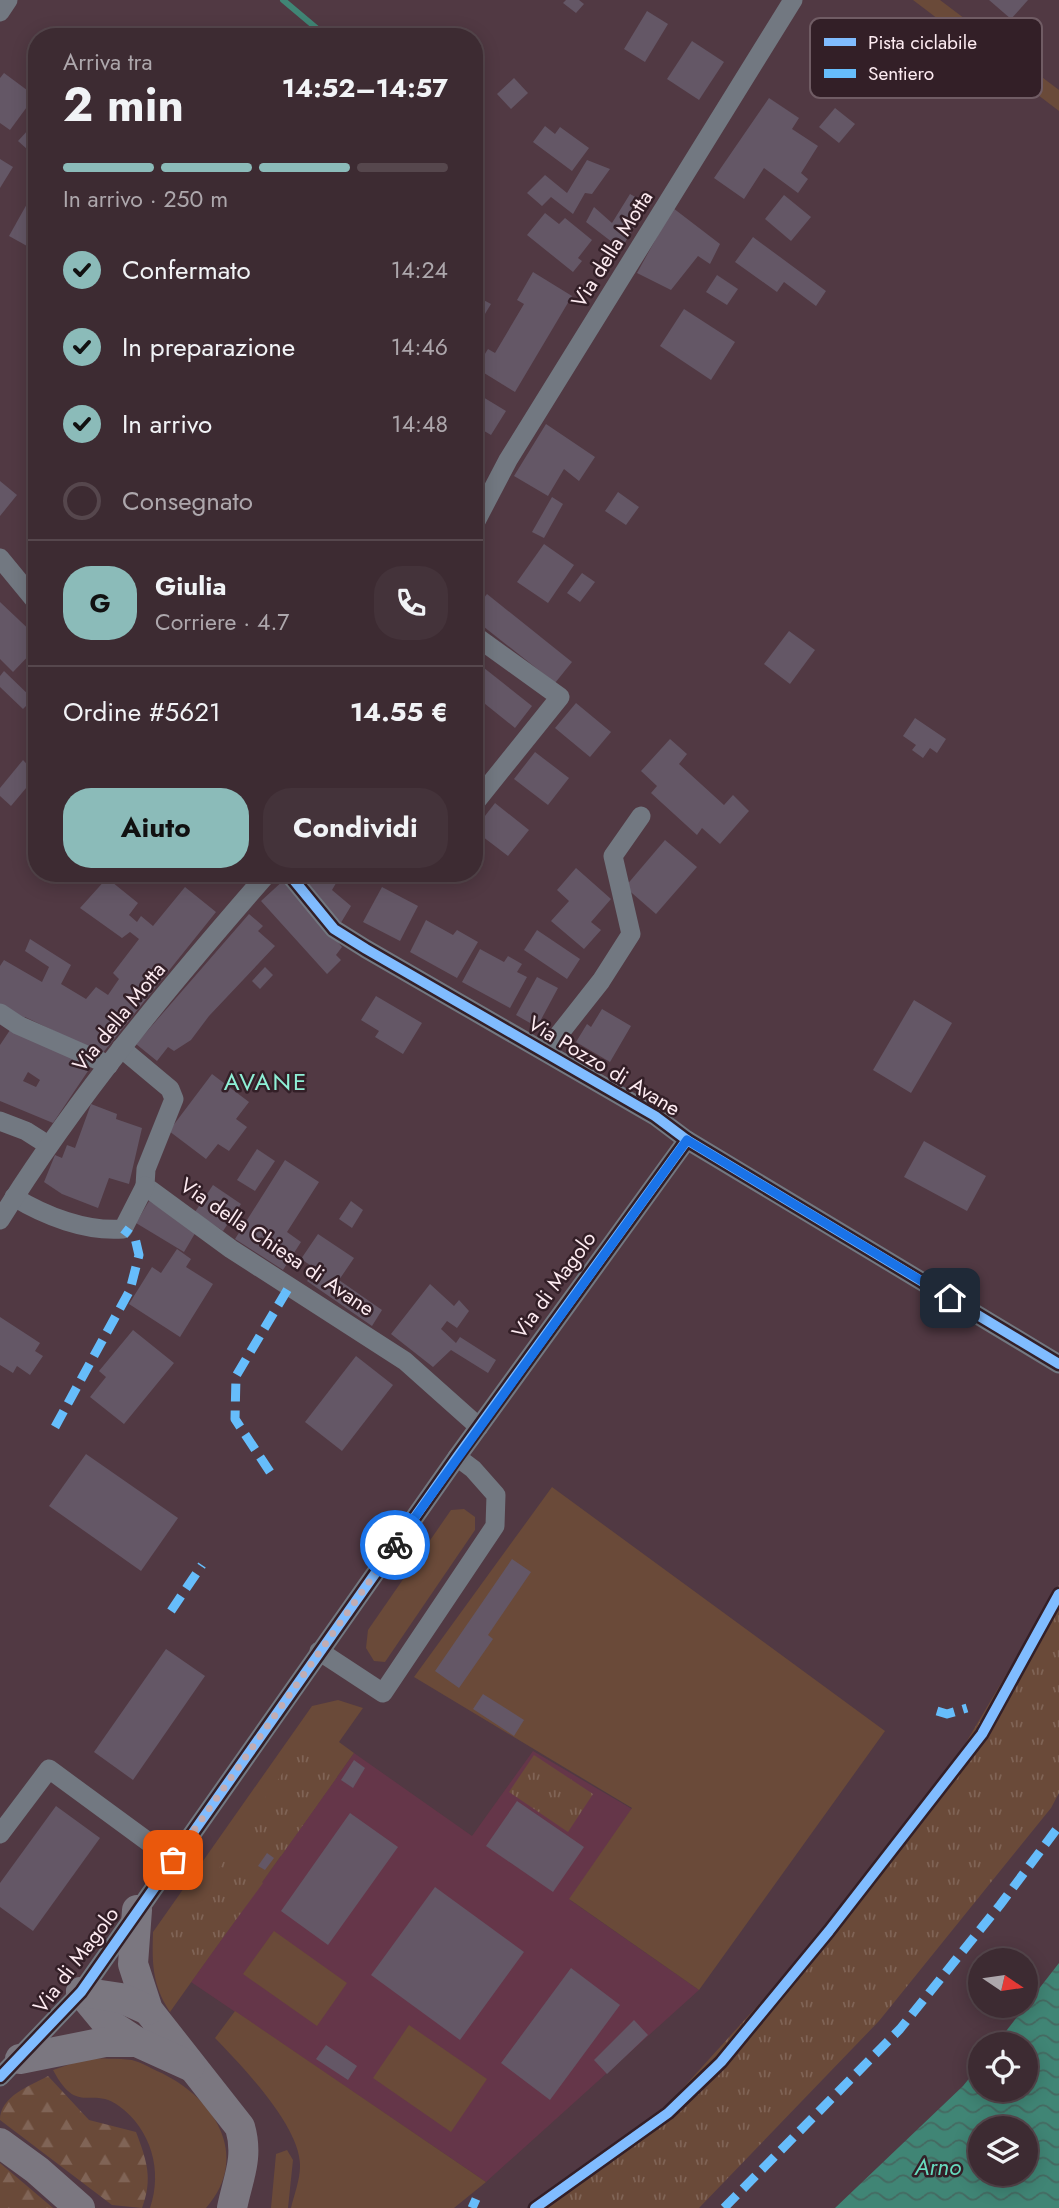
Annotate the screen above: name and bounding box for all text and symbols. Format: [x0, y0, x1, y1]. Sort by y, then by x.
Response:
legend [810, 18, 1042, 98]
text: Pista ciclabile [868, 29, 977, 56]
text: Arriva tra [63, 45, 153, 79]
text: Sentiero [868, 60, 934, 87]
text: 14:52–14:57 [282, 69, 448, 107]
text: 2 min [63, 72, 184, 138]
text: In arrivo · 250 m [63, 182, 228, 216]
street label: Via della Motta [564, 185, 660, 313]
icon: check [63, 251, 101, 289]
text: Confermato [122, 251, 251, 289]
text: 14:24 [391, 253, 448, 287]
icon: check [63, 328, 101, 366]
text: In preparazione [122, 328, 295, 366]
text: 14:46 [391, 330, 448, 364]
icon: check [63, 405, 101, 443]
text: In arrivo [122, 405, 212, 443]
text: 14:48 [391, 407, 448, 441]
text: Consegnato [122, 482, 253, 520]
button: phone [374, 566, 448, 640]
text: Giulia [155, 567, 227, 605]
text: G [89, 584, 111, 622]
text: Corriere · 4.7 [155, 605, 289, 639]
text: Ordine #5621 [63, 693, 221, 731]
text: 14.55 € [350, 693, 448, 731]
button: Aiuto [63, 788, 249, 868]
button: Condividi [263, 788, 448, 868]
street label: Via della Motta [65, 956, 173, 1078]
street label: Via Pozzo di Avane [522, 1009, 686, 1123]
district label: AVANE [224, 1064, 308, 1099]
street label: Via della Chiesa di Avane [174, 1171, 380, 1324]
street label: Via di Magolo [505, 1225, 603, 1345]
pin [920, 1268, 980, 1328]
icon: home [931, 1279, 969, 1317]
courier [360, 1510, 430, 1580]
icon: bike [376, 1526, 414, 1564]
pin [143, 1830, 203, 1890]
icon: bag [154, 1841, 192, 1879]
street label: Via di Magolo [26, 1901, 126, 2019]
north arrow [968, 1948, 1038, 2018]
map controls [968, 1948, 1038, 2186]
button: locate [968, 2032, 1038, 2102]
button: layers [968, 2116, 1038, 2186]
water label: Arno [914, 2150, 962, 2184]

